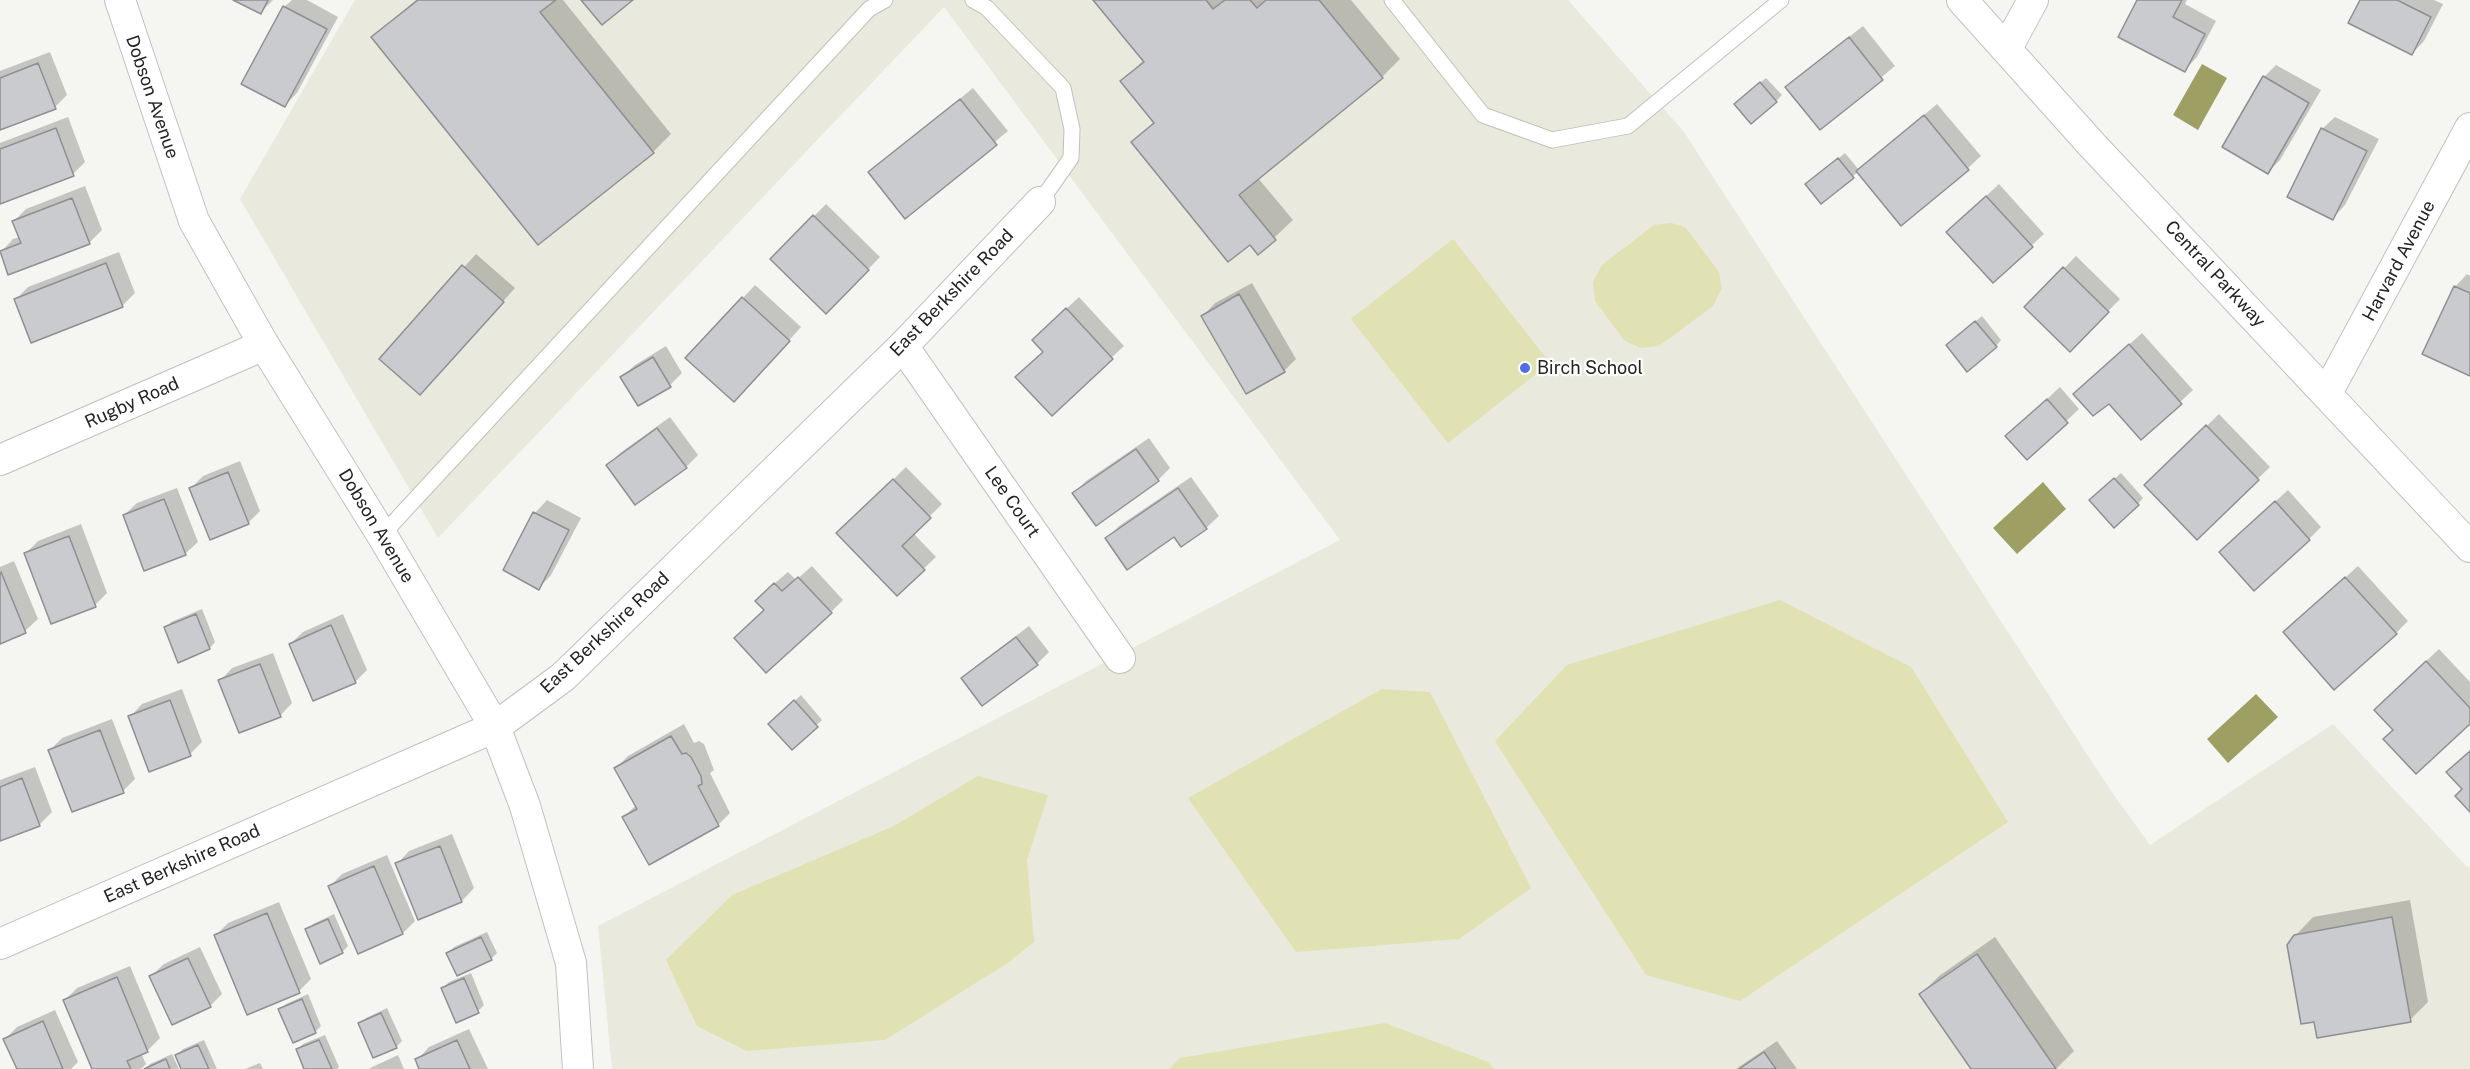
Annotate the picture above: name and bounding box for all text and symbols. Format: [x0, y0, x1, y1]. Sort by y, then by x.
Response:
street label: Dobson Avenue [121, 32, 183, 162]
street label: Harvard Avenue [2358, 197, 2440, 325]
street label: Central Parkway [2160, 216, 2270, 332]
street label: East Berkshire Road [886, 225, 1018, 361]
place label: Birch School [1537, 357, 1643, 379]
marker: Birch School [1518, 361, 1532, 375]
street label: Rugby Road [82, 373, 182, 433]
street label: Lee Court [980, 462, 1044, 542]
street label: Dobson Avenue [333, 465, 419, 587]
street label: East Berkshire Road [536, 568, 674, 698]
street label: East Berkshire Road [101, 820, 263, 908]

